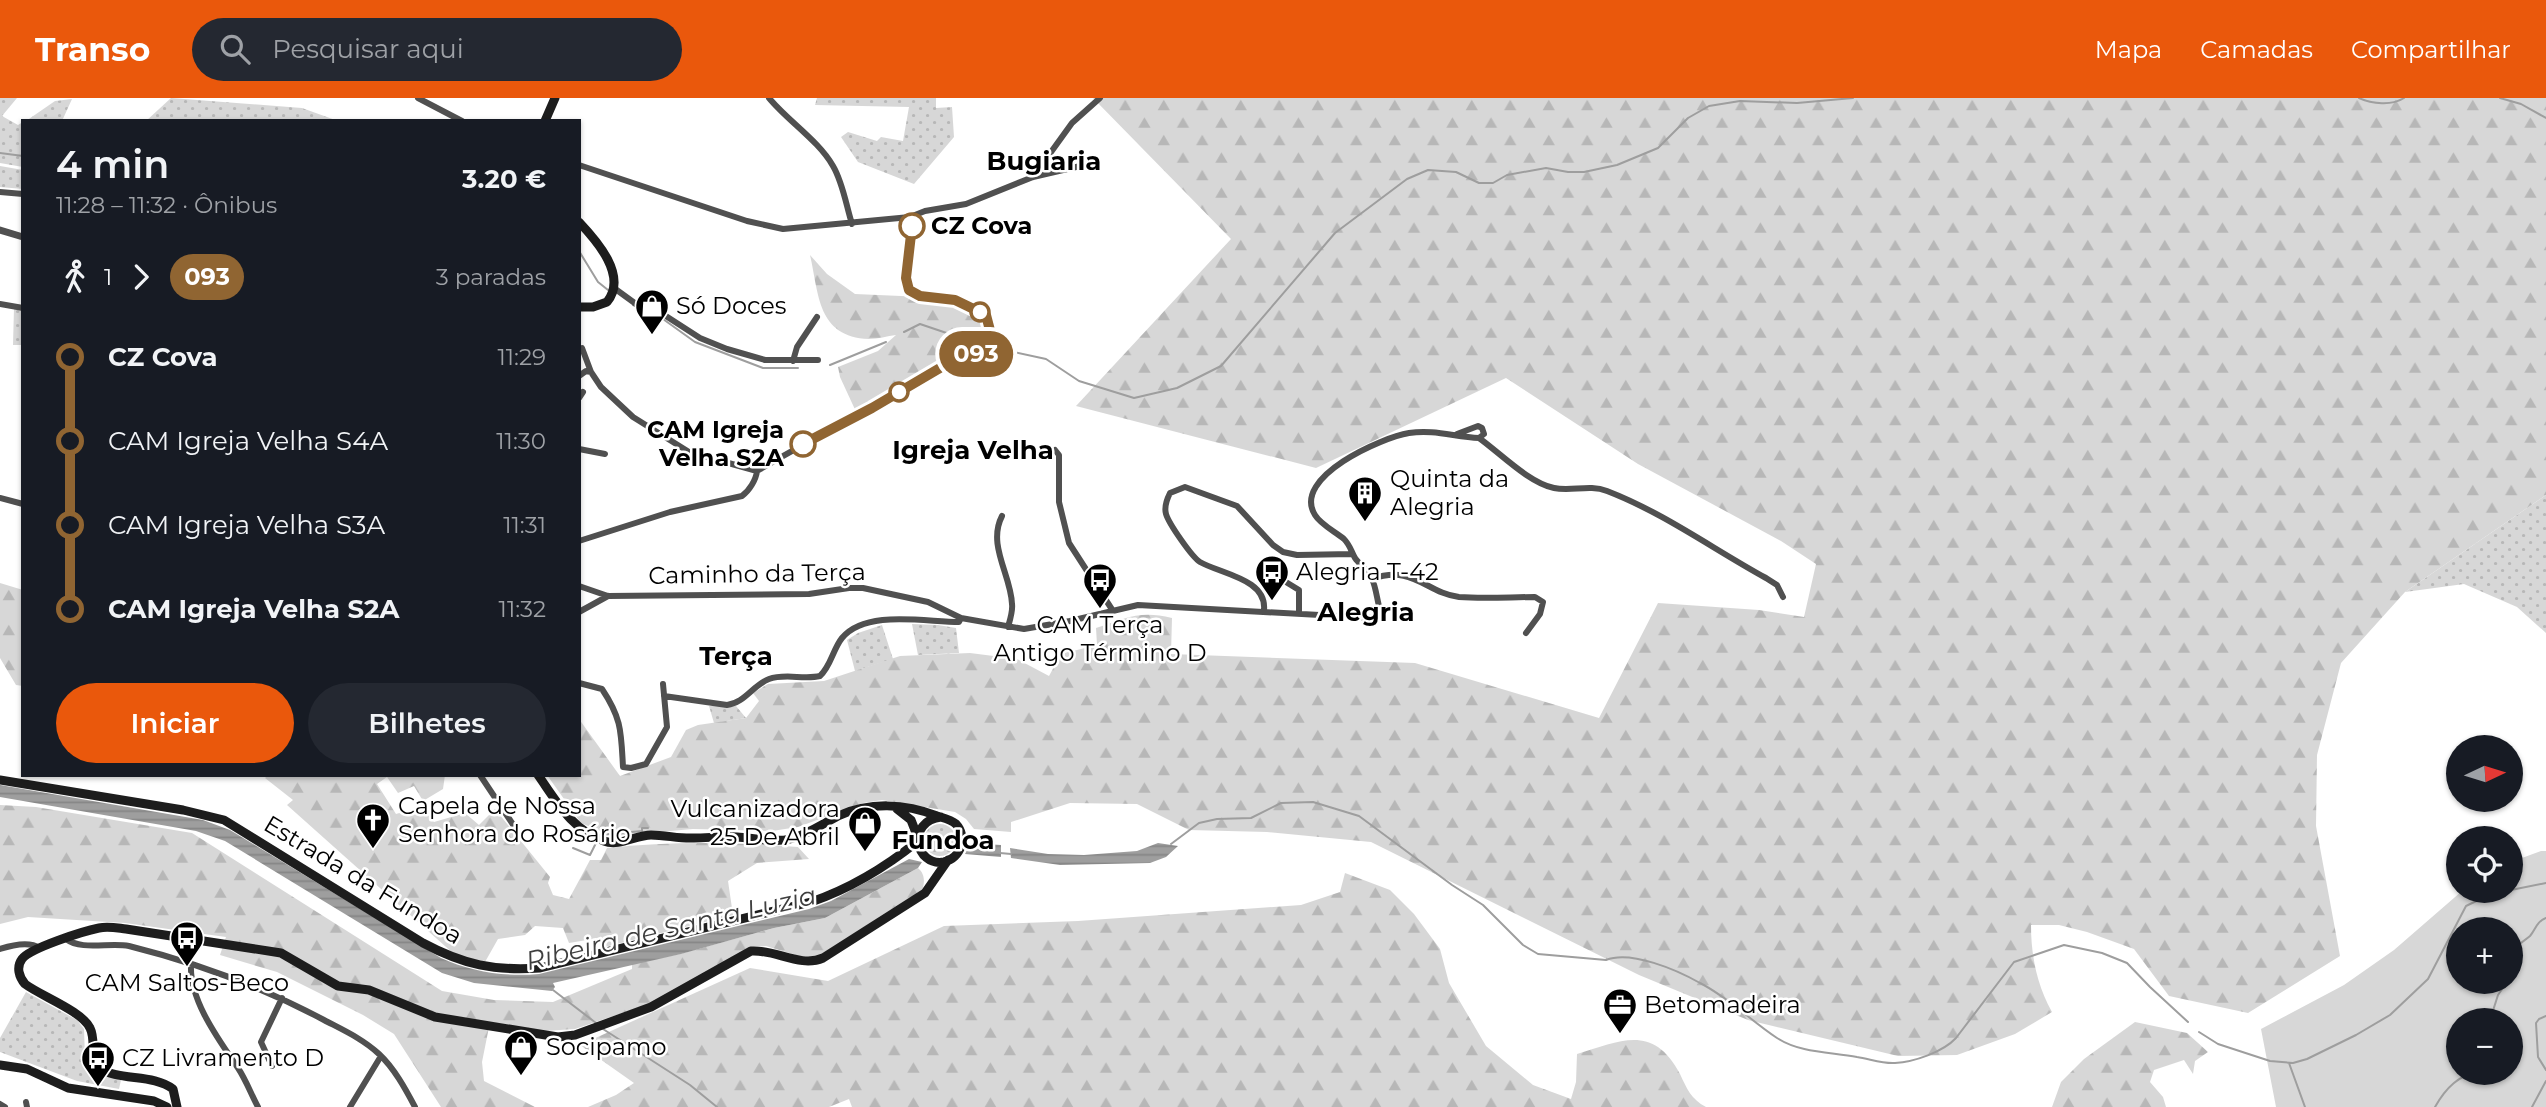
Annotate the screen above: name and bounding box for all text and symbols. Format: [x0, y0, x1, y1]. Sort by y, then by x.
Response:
search box [192, 18, 682, 81]
text: Transo [35, 29, 150, 69]
icon: search [216, 30, 254, 68]
text: Pesquisar aqui [272, 33, 464, 65]
text: Mapa [2095, 35, 2162, 64]
text: Camadas [2200, 35, 2313, 64]
text: Compartilhar [2351, 35, 2511, 64]
text: 4 min [56, 141, 169, 188]
district label: Bugiaria [987, 145, 1101, 177]
text: 3.20 € [462, 163, 546, 195]
text: 11:28 – 11:32 · Ônibus [56, 191, 277, 219]
place label: CZ Cova [931, 211, 1032, 240]
marker: CZ Cova [899, 213, 925, 239]
icon: walk [56, 258, 94, 296]
icon: forward [122, 258, 160, 296]
text: 093 [184, 262, 230, 291]
text: 1 [104, 263, 112, 291]
text: 3 paradas [436, 263, 546, 291]
shop icon: Só Doces [633, 287, 671, 336]
place label: Só Doces [676, 291, 786, 320]
unlabelled marker [970, 302, 990, 322]
line badge: 093 [936, 331, 1016, 377]
text: 093 [953, 339, 999, 368]
text: CZ Cova [108, 341, 218, 373]
text: 11:29 [497, 343, 546, 371]
unlabelled marker [889, 382, 909, 402]
place label: CAM Igreja Velha S2A [647, 415, 785, 472]
text: CAM Igreja Velha S4A [108, 425, 388, 457]
text: 11:30 [496, 427, 546, 455]
marker: CAM Igreja Velha S2A [790, 431, 816, 457]
district label: Igreja Velha [892, 434, 1054, 466]
place label: Quinta da Alegria [1390, 464, 1509, 521]
building icon: Quinta da Alegria [1346, 474, 1384, 523]
text: CAM Igreja Velha S3A [108, 509, 385, 541]
text: 11:31 [503, 511, 546, 539]
bus stop icon: Alegria T-42 [1253, 553, 1291, 602]
street label: Caminho da Terça [648, 557, 866, 590]
place label: Alegria T-42 [1296, 557, 1439, 586]
bus stop icon: CAM Terça Antigo Término D [1081, 561, 1119, 610]
text: CAM Igreja Velha S2A [108, 593, 399, 625]
text: 11:32 [499, 595, 546, 623]
district label: Alegria [1316, 596, 1415, 628]
place label: CAM Terça Antigo Término D [993, 610, 1207, 667]
district label: Terça [699, 640, 773, 672]
button: Iniciar [56, 683, 294, 763]
button: Bilhetes [308, 683, 546, 763]
north arrow [2446, 735, 2524, 812]
map controls [2446, 735, 2523, 1085]
place label: Capela de Nossa Senhora do Rosário [398, 791, 631, 848]
place label: Vulcanizadora 25 De Abril [671, 794, 840, 851]
church icon: Capela de Nossa Senhora do Rosário [354, 801, 392, 850]
shop icon: Vulcanizadora 25 De Abril [846, 804, 884, 853]
street label: Estrada da Fundoa [259, 809, 468, 950]
district label: Fundoa [891, 824, 995, 856]
button: locate [2446, 826, 2523, 903]
water label: Ribeira de Santa Luzia [523, 879, 819, 977]
button: + [2446, 917, 2523, 994]
bus stop icon: CAM Saltos-Beco [168, 919, 206, 968]
place label: CAM Saltos-Beco [85, 968, 289, 997]
office icon: Betomadeira [1601, 986, 1639, 1035]
place label: Betomadeira [1644, 990, 1801, 1019]
button: − [2446, 1008, 2523, 1085]
shop icon: Socipamo [502, 1028, 540, 1077]
place label: Socipamo [546, 1032, 666, 1061]
bus stop icon: CZ Livramento D [79, 1039, 117, 1088]
place label: CZ Livramento D [122, 1043, 324, 1072]

